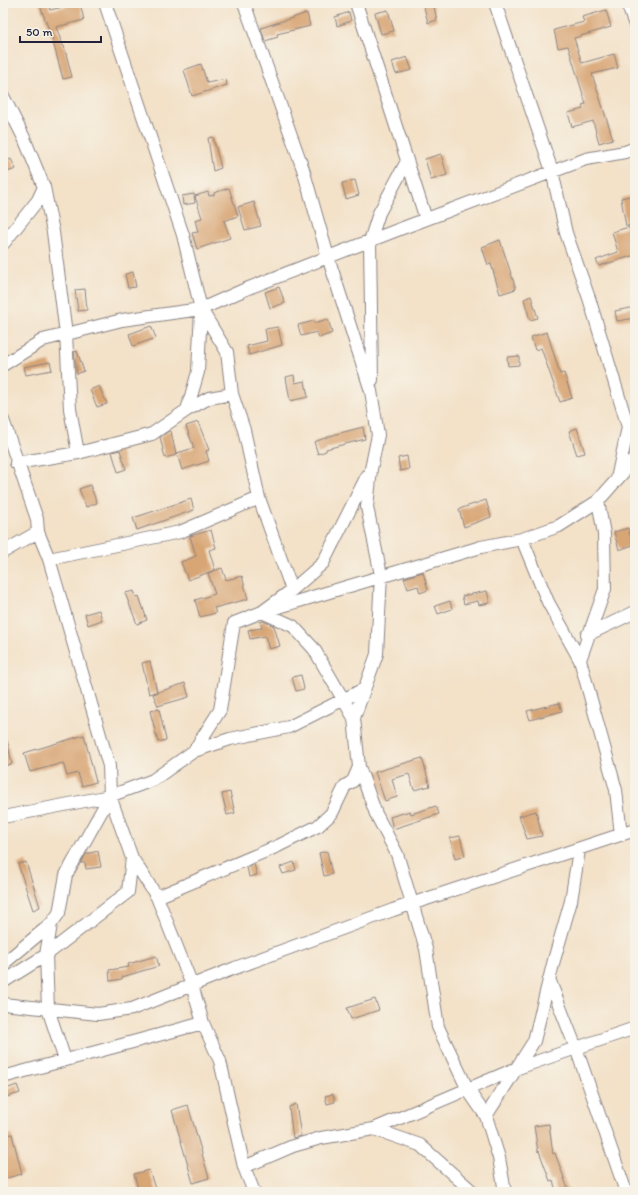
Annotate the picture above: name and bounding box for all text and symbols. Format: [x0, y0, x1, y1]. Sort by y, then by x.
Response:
scale bar [20, 18, 101, 44]
text: 50 m [26, 25, 52, 39]

